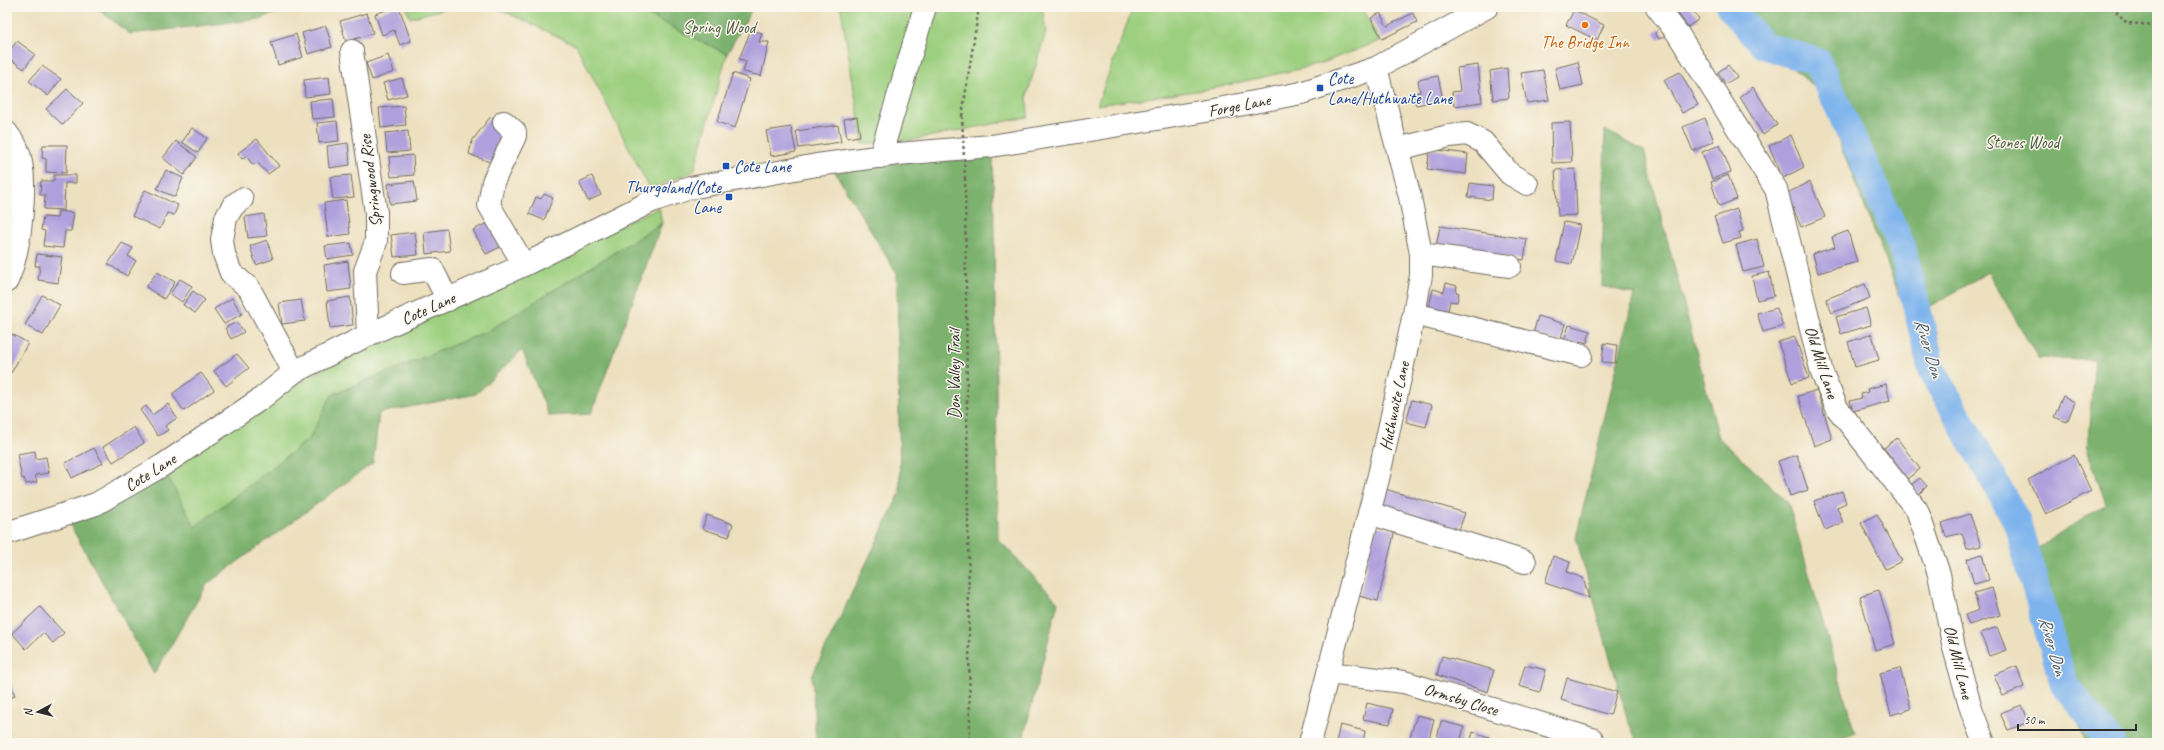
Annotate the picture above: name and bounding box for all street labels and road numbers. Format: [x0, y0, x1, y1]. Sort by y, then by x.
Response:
street label: Forge Lane [1206, 89, 1273, 122]
street label: Springwood Rise [354, 132, 387, 228]
street label: Cote Lane [398, 287, 460, 330]
street label: Old Mill Lane [1800, 323, 1844, 403]
street label: Don Valley Trail [944, 326, 965, 419]
street label: Huthwaite Lane [1375, 358, 1414, 453]
street label: Cote Lane [121, 448, 181, 496]
street label: Old Mill Lane [1939, 623, 1978, 703]
street label: Ormsby Close [1421, 678, 1502, 721]

